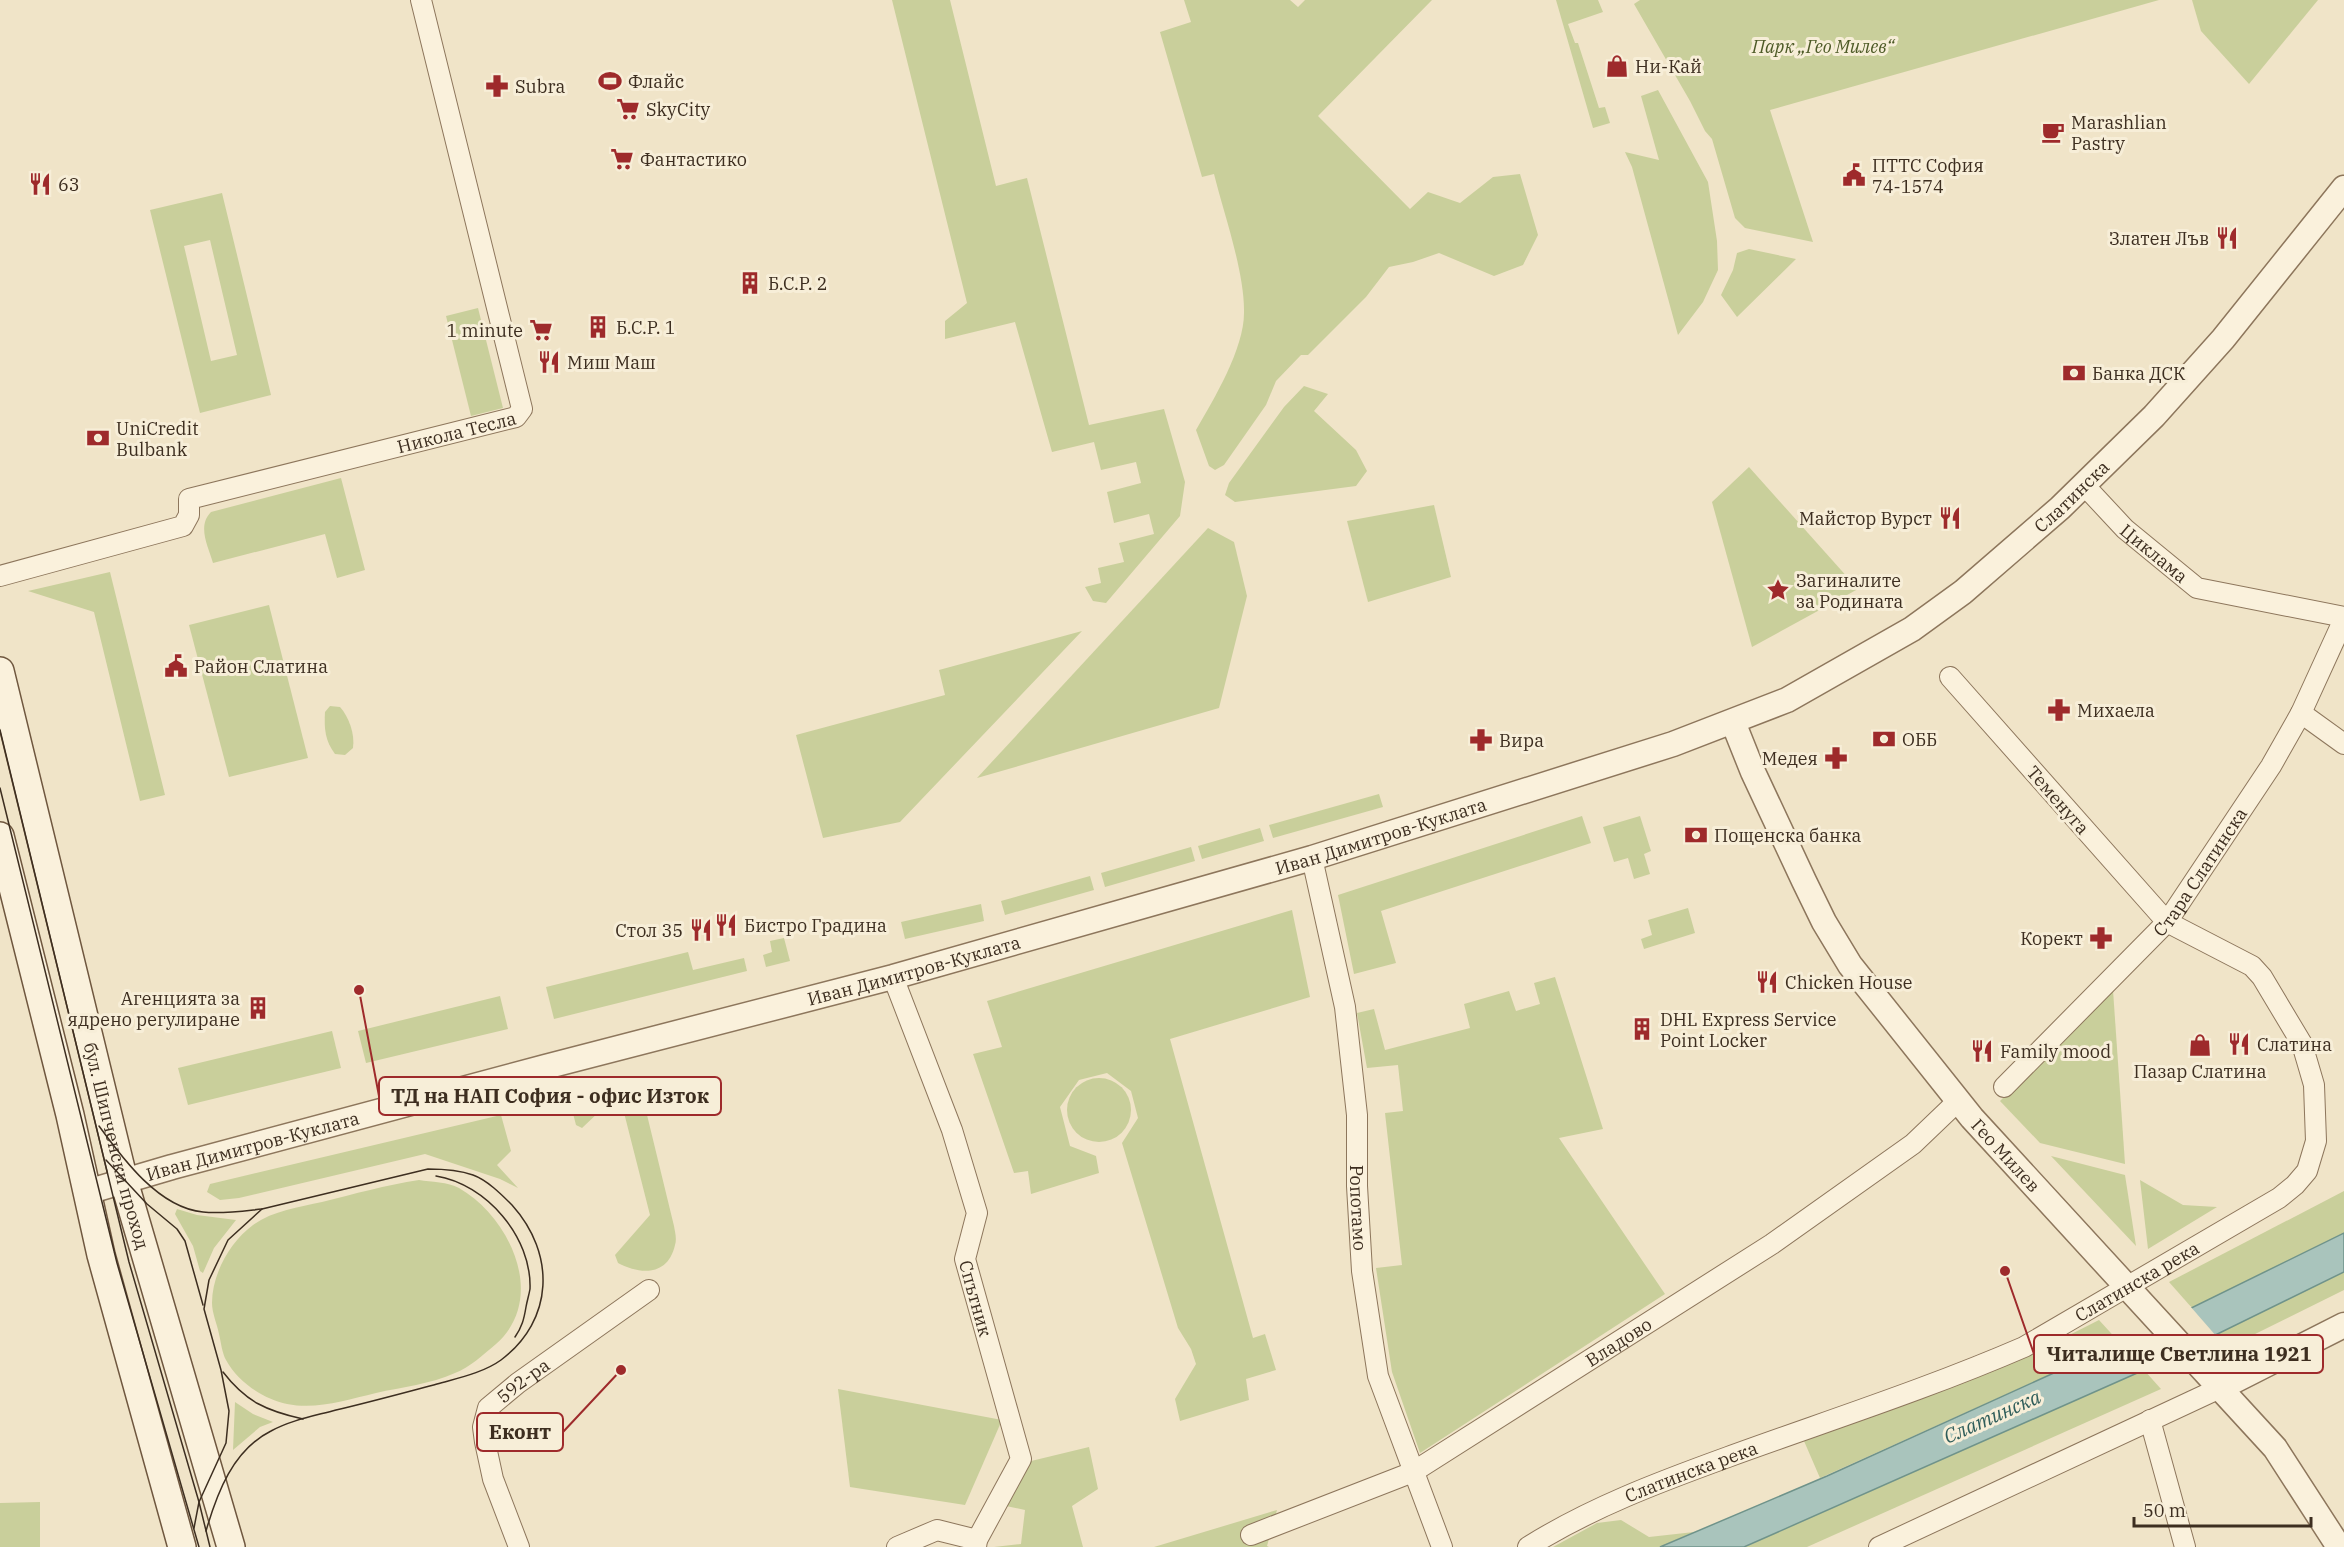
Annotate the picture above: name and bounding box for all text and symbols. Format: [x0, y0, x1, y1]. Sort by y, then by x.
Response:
park label: Парк „Гео Милев“ [1751, 35, 1896, 58]
shop icon: Ни-Кай [1604, 53, 1630, 79]
place label: Ни-Кай [1635, 55, 1702, 78]
sports icon: Флайс [597, 68, 623, 94]
place label: Флайс [628, 70, 684, 93]
pharmacy icon: Subra [484, 73, 510, 99]
place label: Subra [515, 75, 565, 98]
supermarket icon: SkyCity [615, 96, 641, 122]
place label: SkyCity [646, 98, 711, 121]
place label: Marashlian Pastry [2071, 111, 2167, 155]
cafe icon: Marashlian Pastry [2040, 119, 2066, 145]
supermarket icon: Фантастико [609, 146, 635, 172]
place label: Фантастико [640, 148, 747, 171]
place label: ПТТС София 74-1574 [1872, 154, 1984, 198]
public building icon: ПТТС София 74-1574 [1841, 162, 1867, 188]
restaurant icon: 63 [27, 171, 53, 197]
place label: 63 [58, 173, 80, 196]
restaurant icon: Златен Лъв [2214, 225, 2240, 251]
place label: Златен Лъв [2109, 227, 2209, 250]
building icon: Б.С.Р. 2 [737, 270, 763, 296]
place label: Б.С.Р. 2 [768, 272, 828, 295]
building icon: Б.С.Р. 1 [585, 314, 611, 340]
place label: Б.С.Р. 1 [616, 316, 676, 339]
supermarket icon: 1 minute [528, 317, 554, 343]
place label: 1 minute [447, 319, 523, 342]
restaurant icon: Миш Маш [536, 349, 562, 375]
place label: Миш Маш [567, 351, 656, 374]
bank icon: Банка ДСК [2061, 360, 2087, 386]
place label: Банка ДСК [2092, 362, 2186, 385]
street label: Никола Тесла [395, 406, 519, 458]
place label: UniCredit Bulbank [116, 417, 199, 461]
bank icon: UniCredit Bulbank [85, 425, 111, 451]
street label: Слатинска [2029, 455, 2114, 537]
restaurant icon: Майстор Вурст [1937, 505, 1963, 531]
place label: Майстор Вурст [1799, 507, 1932, 530]
street label: Циклама [2116, 518, 2193, 588]
place label: Загиналите за Родината [1796, 569, 1904, 613]
place icon: Загиналите за Родината [1765, 577, 1791, 603]
public building icon: Район Слатина [163, 653, 189, 679]
place label: Район Слатина [194, 655, 328, 678]
pharmacy icon: Михаела [2046, 697, 2072, 723]
place label: Михаела [2077, 699, 2155, 722]
bank icon: ОББ [1871, 726, 1897, 752]
pharmacy icon: Вира [1468, 727, 1494, 753]
place label: ОББ [1902, 728, 1937, 751]
place label: Вира [1499, 729, 1544, 752]
pharmacy icon: Медея [1823, 745, 1849, 771]
place label: Медея [1762, 747, 1818, 770]
street label: Теменуга [2022, 761, 2094, 839]
street label: Иван Димитров-Куклата [1273, 792, 1489, 879]
street label: Стара Слатинска [2148, 803, 2252, 941]
bank icon: Пощенска банка [1683, 822, 1709, 848]
place label: Пощенска банка [1714, 824, 1861, 847]
restaurant icon: Бистро Градина [713, 912, 739, 938]
place label: Бистро Градина [744, 914, 887, 937]
restaurant icon: Стол 35 [688, 917, 714, 943]
place label: Стол 35 [615, 919, 683, 942]
pharmacy icon: Корект [2088, 925, 2114, 951]
place label: Корект [2020, 927, 2083, 950]
street label: Иван Димитров-Куклата [805, 930, 1023, 1010]
restaurant icon: Chicken House [1754, 969, 1780, 995]
place label: Chicken House [1785, 971, 1912, 994]
place label: Агенцията за ядрено регулиране [68, 987, 240, 1031]
building icon: Агенцията за ядрено регулиране [245, 995, 271, 1021]
place label: DHL Express Service Point Locker [1660, 1008, 1836, 1052]
building icon: DHL Express Service Point Locker [1629, 1016, 1655, 1042]
restaurant icon: Слатина [2226, 1031, 2252, 1057]
shop icon: Пазар Слатина [2187, 1032, 2213, 1058]
place label: Слатина [2257, 1033, 2332, 1056]
restaurant icon: Family mood [1969, 1038, 1995, 1064]
street label: бул. Шипченски проход [79, 1040, 155, 1252]
place label: Family mood [2000, 1040, 2111, 1063]
place label: Пазар Слатина [2133, 1060, 2267, 1083]
callout: ТД на НАП София - офис Изток [379, 1077, 721, 1115]
text: ТД на НАП София - офис Изток [391, 1082, 709, 1109]
street label: Иван Димитров-Куклата [143, 1106, 362, 1186]
street label: Гео Милев [1967, 1114, 2045, 1196]
street label: Ропотамо [1346, 1165, 1372, 1251]
street label: Слатинска река [2070, 1236, 2203, 1326]
street label: Спътник [954, 1258, 998, 1340]
street label: Владово [1581, 1312, 1656, 1371]
callout: Читалище Светлина 1921 [2034, 1335, 2323, 1373]
text: Читалище Светлина 1921 [2046, 1340, 2312, 1367]
street label: 592-ра [492, 1353, 554, 1408]
water label: Слатинска [1939, 1383, 2045, 1449]
callout: Еконт [477, 1413, 563, 1451]
text: Еконт [489, 1418, 551, 1445]
street label: Слатинска река [1621, 1436, 1761, 1507]
scale bar [2134, 1490, 2311, 1528]
text: 50 m [2143, 1499, 2186, 1522]

